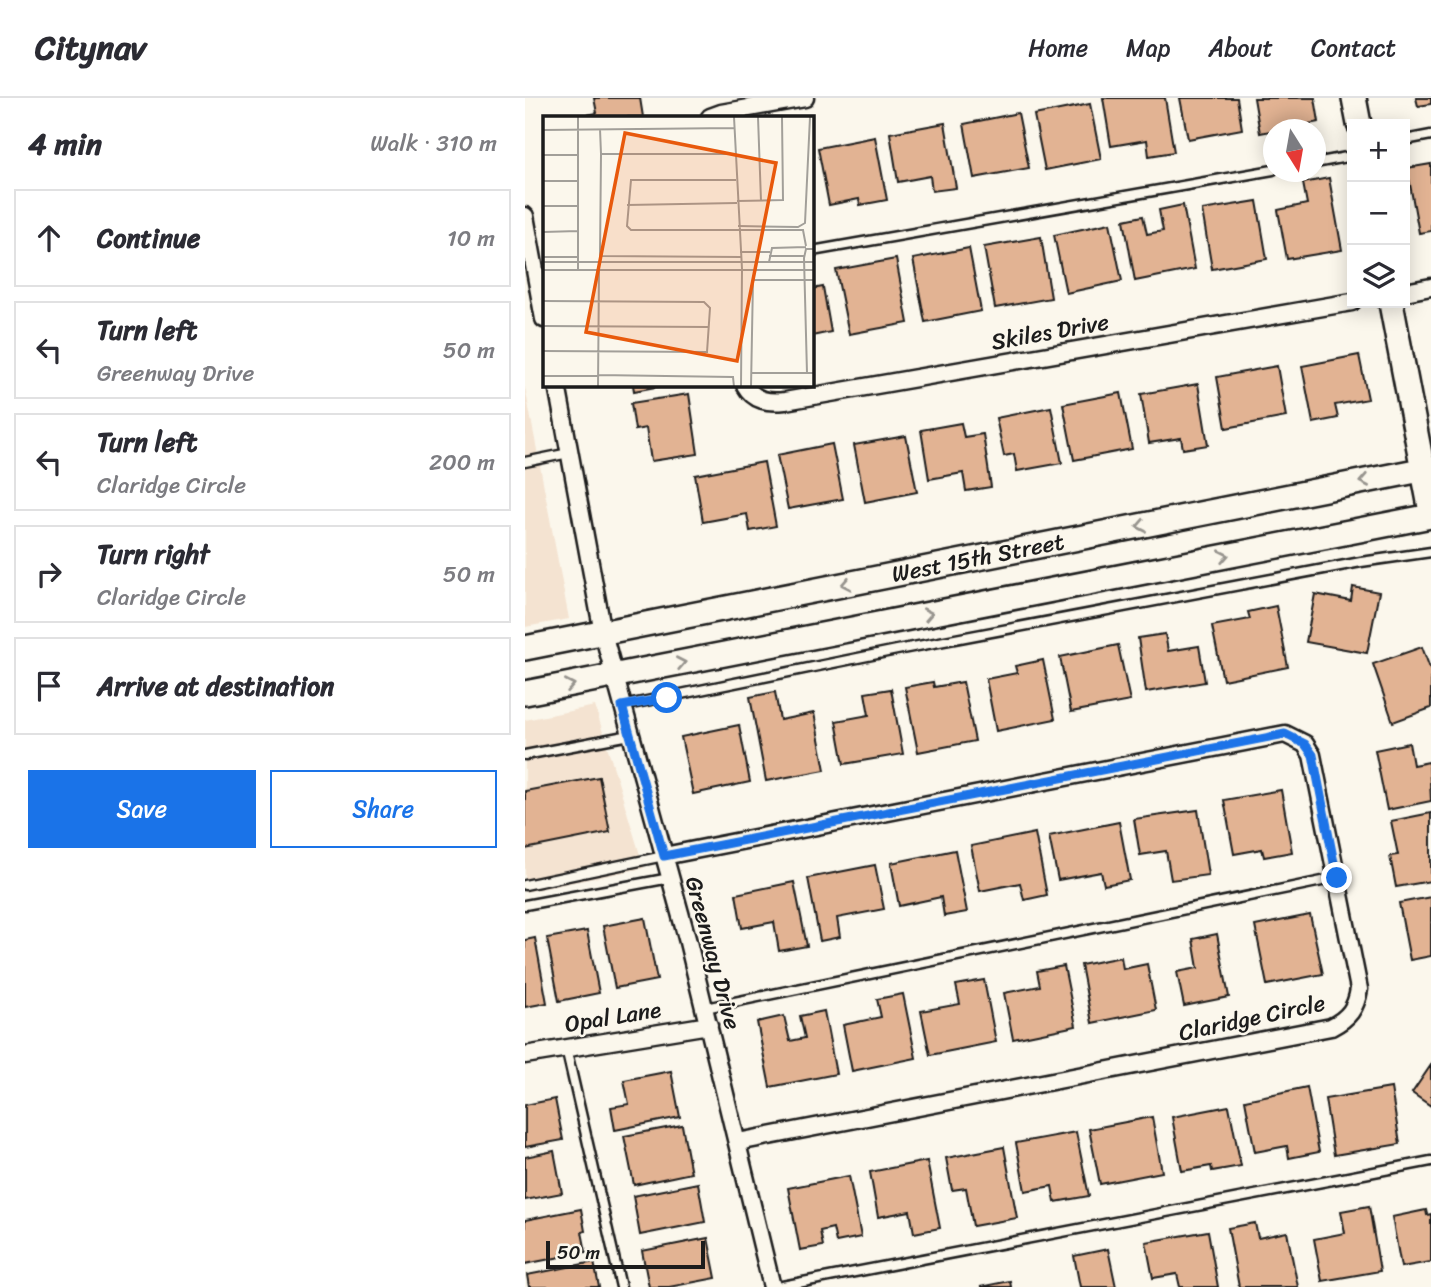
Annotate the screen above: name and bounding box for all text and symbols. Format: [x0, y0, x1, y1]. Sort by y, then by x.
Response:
text: Citynav [35, 19, 146, 77]
text: Home [1028, 27, 1088, 69]
text: Map [1126, 27, 1170, 69]
text: About [1208, 27, 1273, 69]
text: Contact [1311, 27, 1396, 69]
inset map [543, 116, 814, 387]
text: 4 min [28, 117, 102, 171]
north arrow [1263, 119, 1326, 182]
map controls [1347, 119, 1410, 308]
button: + [1347, 119, 1410, 182]
text: Walk · 310 m [370, 123, 497, 164]
button: − [1347, 182, 1410, 245]
text: Continue [97, 215, 200, 261]
text: 10 m [447, 218, 495, 259]
icon: ahead [30, 219, 68, 257]
button: layers [1347, 245, 1410, 308]
street label: Skiles Drive [988, 301, 1112, 363]
text: Turn left [97, 307, 197, 353]
text: 50 m [443, 330, 495, 371]
icon: left [30, 331, 68, 369]
text: Greenway Drive [97, 353, 254, 394]
text: Turn left [97, 419, 197, 465]
text: 200 m [429, 442, 495, 483]
icon: left [30, 443, 68, 481]
text: Claridge Circle [97, 465, 246, 506]
one-way arrow [1358, 473, 1370, 488]
one-way arrow [1135, 517, 1147, 532]
street label: West 15th Street [888, 521, 1068, 595]
text: Turn right [97, 531, 210, 577]
one-way arrow [1218, 550, 1230, 565]
text: 50 m [443, 554, 495, 595]
icon: right [30, 555, 68, 593]
one-way arrow [840, 576, 852, 591]
text: Claridge Circle [97, 577, 246, 618]
one-way arrow [922, 608, 934, 623]
one-way arrow [675, 656, 687, 671]
text: Arrive at destination [97, 663, 334, 709]
icon: arrive [30, 667, 68, 705]
one-way arrow [563, 678, 575, 693]
route start [651, 682, 682, 713]
button: Save [28, 770, 256, 848]
button: Share [270, 770, 497, 848]
route end [1321, 862, 1352, 893]
street label: Greenway Drive [673, 872, 753, 1034]
street label: Claridge Circle [1175, 982, 1329, 1054]
street label: Opal Lane [562, 989, 664, 1045]
text: 50 m [557, 1236, 600, 1269]
scale bar [546, 1238, 705, 1270]

